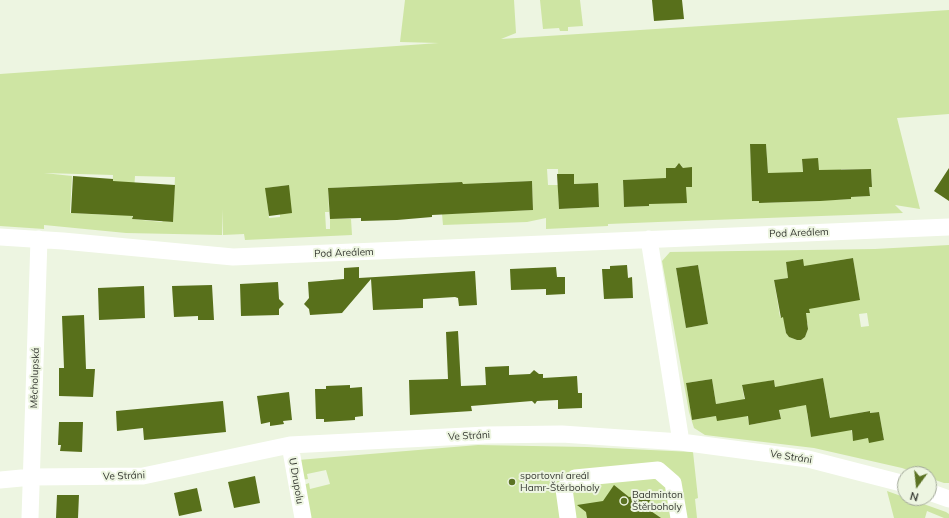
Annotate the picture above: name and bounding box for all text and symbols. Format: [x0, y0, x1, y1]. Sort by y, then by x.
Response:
street label: Pod Areálem [769, 226, 829, 240]
street label: Pod Areálem [314, 246, 374, 260]
street label: Měcholupská [28, 347, 42, 409]
street label: Ve Stráni [448, 429, 490, 443]
street label: Ve Stráni [769, 448, 813, 466]
street label: U Drupolu [286, 457, 306, 505]
north arrow [897, 466, 937, 506]
street label: Ve Stráni [103, 469, 145, 483]
place label: sportovní areál Hamr-Štěrboholy [520, 470, 600, 494]
marker: sportovní areál Hamr-Štěrboholy [507, 477, 517, 487]
place label: Badminton Štěrboholy [632, 489, 683, 512]
text: N [908, 489, 920, 504]
marker: Badminton Štěrboholy [619, 496, 629, 506]

